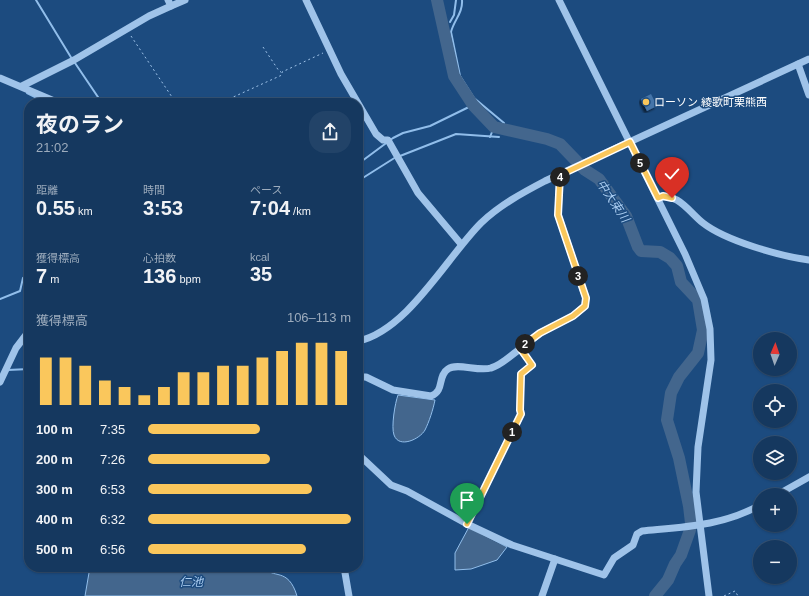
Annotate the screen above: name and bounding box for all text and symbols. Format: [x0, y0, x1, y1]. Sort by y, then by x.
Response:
place label: ローソン 綾歌町栗熊西 [654, 96, 767, 108]
marker: ローソン 綾歌町栗熊西 [641, 97, 651, 107]
button: share [309, 111, 351, 153]
text: 夜のラン [36, 112, 124, 137]
text: 21:02 [36, 140, 69, 155]
pin: 5 [630, 153, 650, 173]
text: 5 [637, 157, 643, 169]
pin [655, 157, 689, 198]
icon: check [661, 163, 683, 185]
pin: 4 [550, 167, 570, 187]
text: 4 [557, 171, 563, 183]
water label: 中大束川 [594, 177, 633, 226]
text: 距離 [36, 184, 58, 196]
text: 時間 [143, 184, 165, 196]
text: ペース [250, 184, 282, 196]
text: 0.55 [36, 197, 75, 219]
text: 3:53 [143, 197, 183, 219]
text: 7:04 [250, 197, 290, 219]
text: km [75, 205, 93, 217]
text: /km [290, 205, 311, 217]
text: kcal [250, 251, 270, 263]
text: 獲得標高 [36, 252, 80, 264]
text: 心拍数 [143, 252, 176, 264]
text: 35 [250, 263, 272, 285]
text: 7 [36, 265, 47, 287]
text: 136 [143, 265, 176, 287]
pin: 3 [568, 266, 588, 286]
text: 3 [575, 270, 581, 282]
text: m [47, 273, 59, 285]
text: bpm [176, 273, 201, 285]
text: 106–113 m [287, 310, 351, 325]
text: 獲得標高 [36, 313, 88, 328]
north arrow [753, 332, 797, 376]
map controls [753, 332, 797, 584]
pin: 2 [515, 334, 535, 354]
text: 2 [522, 338, 528, 350]
button: locate [753, 384, 797, 428]
text: 100 m [36, 422, 73, 437]
text: 7:35 [100, 422, 125, 437]
pin: 1 [502, 422, 522, 442]
text: 1 [509, 426, 515, 438]
button: layers [753, 436, 797, 480]
text: 200 m [36, 452, 73, 467]
text: 7:26 [100, 452, 125, 467]
text: 300 m [36, 482, 73, 497]
text: 6:53 [100, 482, 125, 497]
pin [450, 483, 484, 524]
button: + [753, 488, 797, 532]
icon: arrive [456, 489, 478, 511]
text: 400 m [36, 512, 73, 527]
text: 6:32 [100, 512, 125, 527]
button: − [753, 540, 797, 584]
text: 500 m [36, 542, 73, 557]
text: 6:56 [100, 542, 125, 557]
water label: 仁池 [179, 575, 204, 589]

